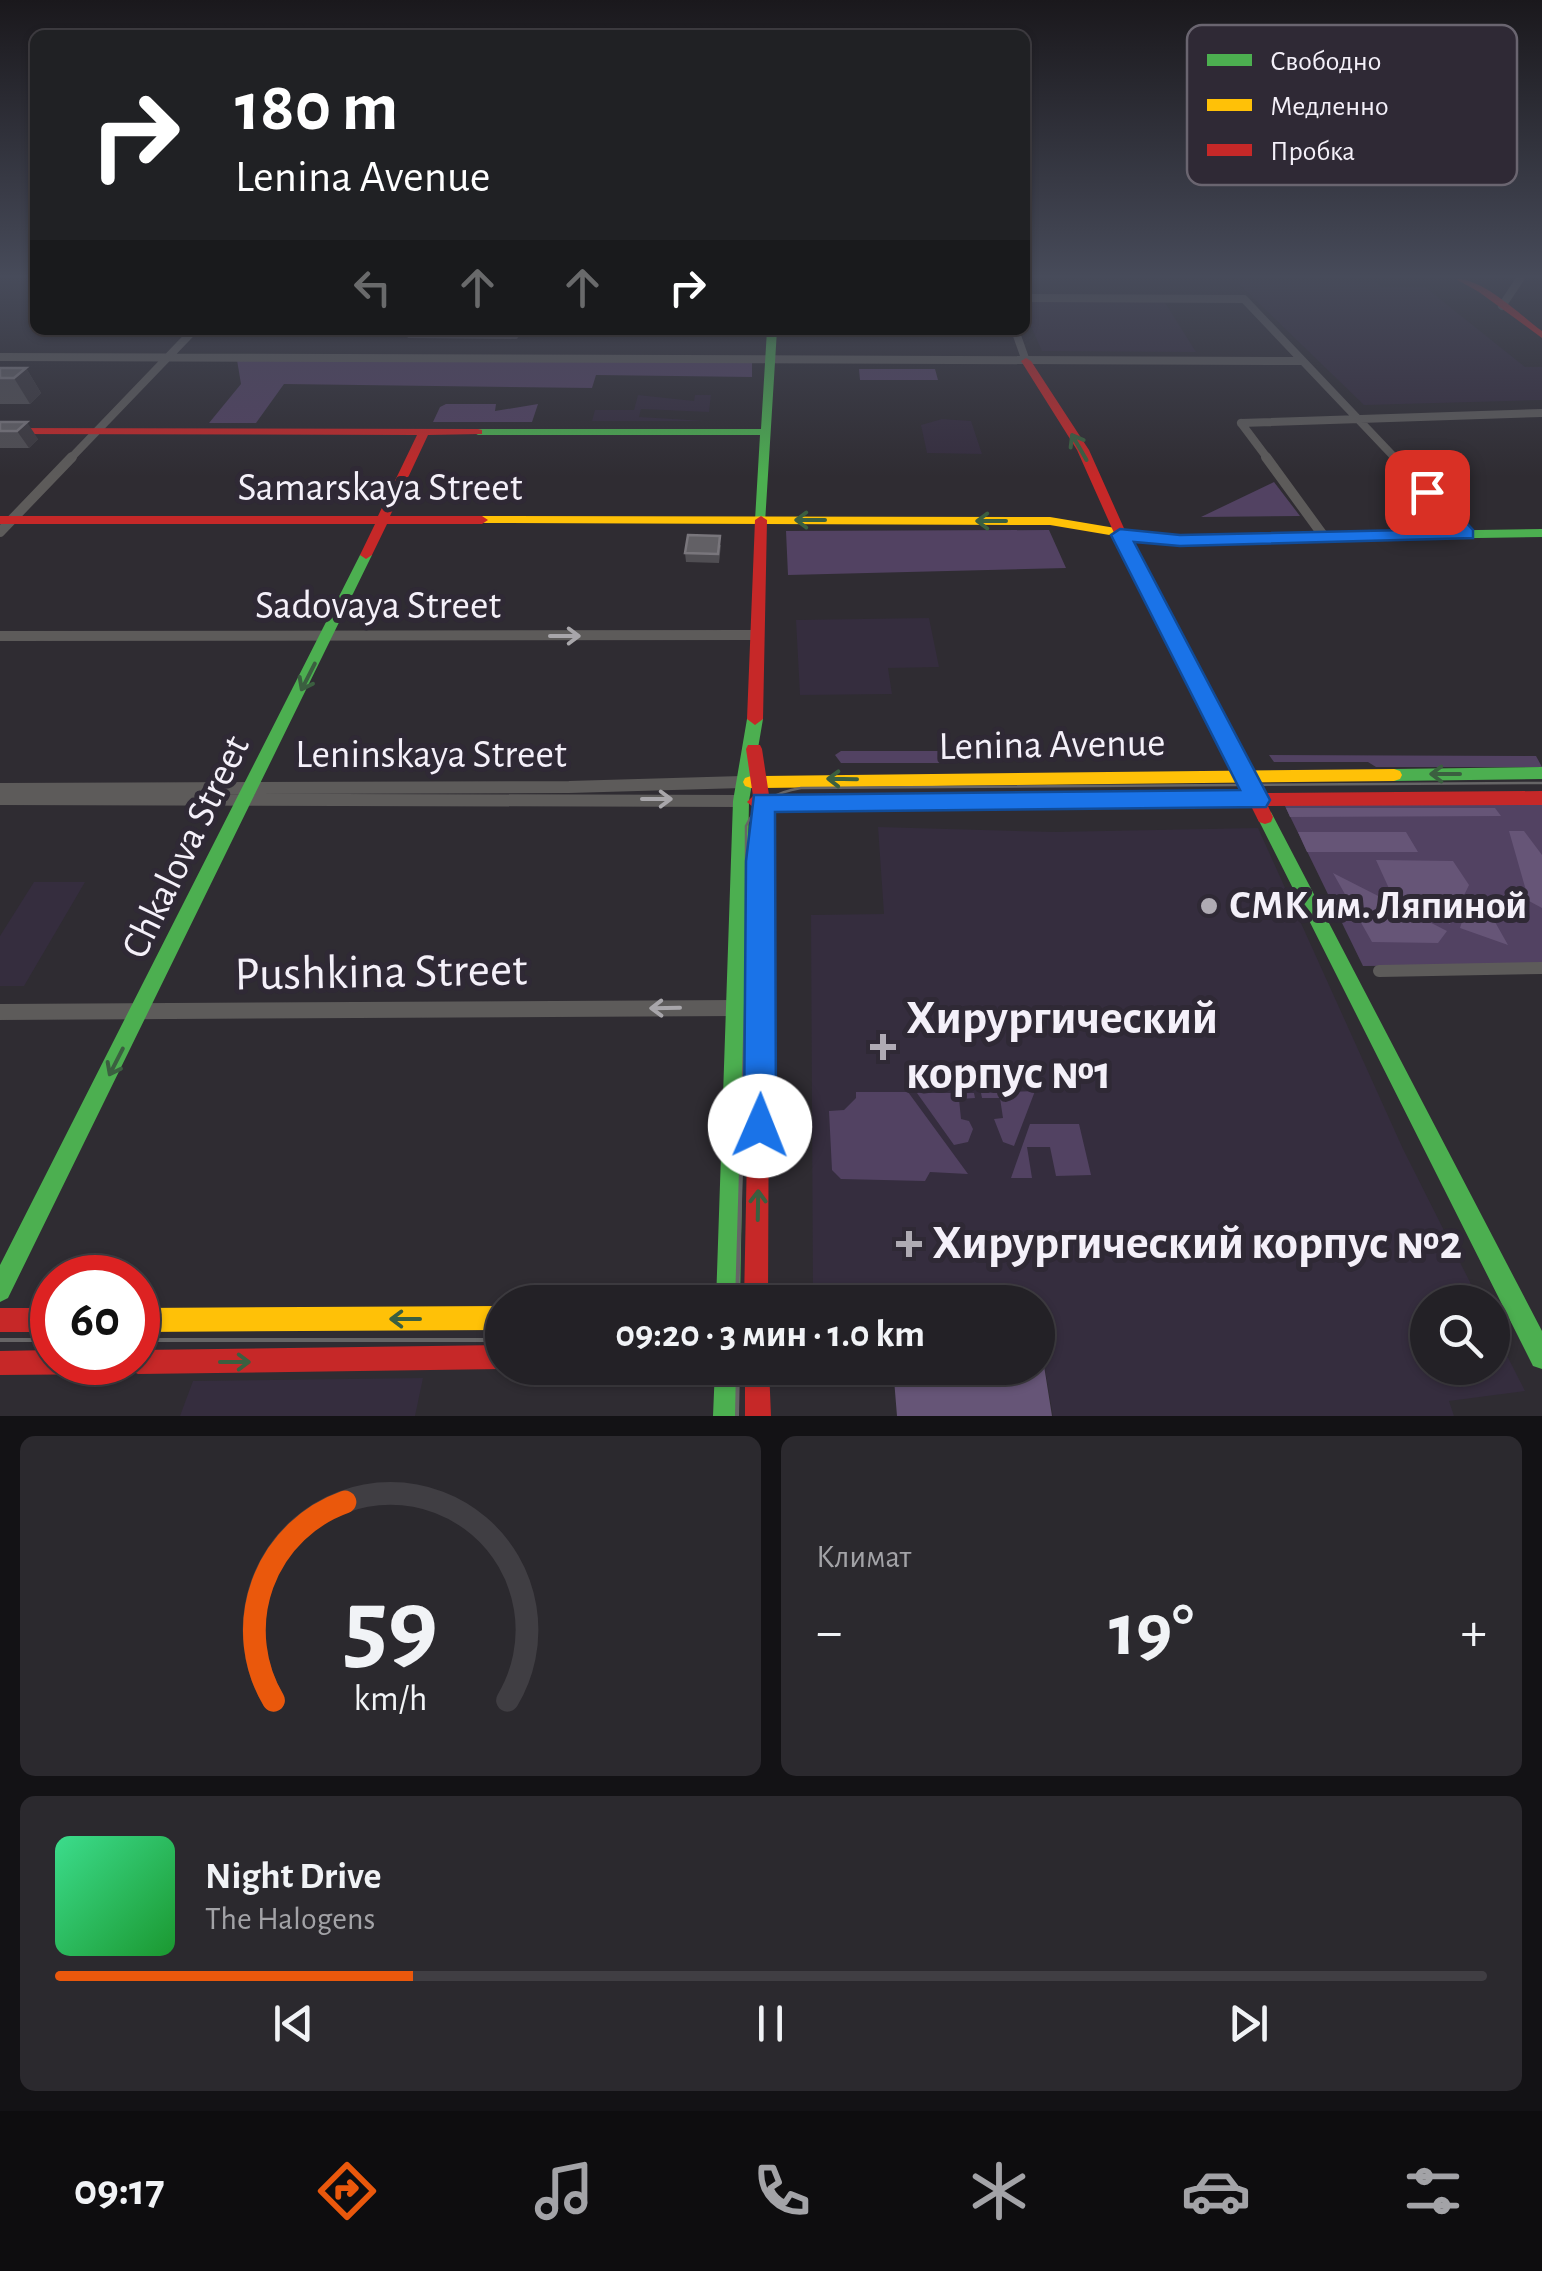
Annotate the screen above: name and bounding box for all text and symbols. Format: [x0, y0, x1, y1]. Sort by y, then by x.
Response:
legend [1187, 25, 1517, 185]
text: Свободно [1270, 48, 1381, 76]
icon: right [70, 70, 200, 200]
text: 180 m [235, 73, 398, 143]
text: Медленно [1270, 93, 1389, 121]
text: Пробка [1270, 138, 1355, 166]
text: Lenina Avenue [235, 155, 491, 200]
icon: left [345, 260, 400, 315]
icon: ahead [450, 260, 505, 315]
icon: ahead [555, 260, 610, 315]
icon: right [660, 260, 715, 315]
one-way arrow [1069, 433, 1089, 462]
pin [1385, 450, 1470, 535]
icon: arrive [1400, 465, 1455, 520]
street label: Samarskaya Street [237, 468, 523, 508]
one-way arrow [794, 511, 826, 530]
one-way arrow [976, 512, 1008, 530]
street label: Sadovaya Street [255, 586, 501, 626]
one-way arrow [548, 626, 581, 646]
one-way arrow [298, 662, 317, 691]
street label: Lenina Avenue [938, 723, 1166, 767]
street label: Chkalova Street [115, 729, 257, 965]
street label: Leninskaya Street [295, 735, 567, 775]
one-way arrow [1429, 764, 1462, 784]
one-way arrow [827, 770, 860, 788]
one-way arrow [641, 790, 673, 809]
place label: СМК им. Ляпиной [1229, 886, 1527, 926]
marker: СМК им. Ляпиной [1198, 895, 1220, 917]
street label: Pushkina Street [234, 946, 528, 1000]
place label: Хирургический корпус №1 [906, 995, 1218, 1098]
one-way arrow [649, 998, 682, 1018]
marker: Хирургический корпус №1 [870, 1034, 896, 1060]
one-way arrow [106, 1047, 125, 1076]
position arrow [708, 1074, 812, 1178]
one-way arrow [748, 1190, 768, 1222]
place label: Хирургический корпус №2 [932, 1220, 1462, 1268]
marker: Хирургический корпус №2 [896, 1231, 922, 1257]
speed limit sign: 60 [30, 1255, 160, 1385]
map controls [1410, 1285, 1510, 1385]
button: search [1410, 1285, 1510, 1385]
one-way arrow [390, 1310, 422, 1328]
text: 09:20 · 3 мин · 1.0 km [615, 1316, 925, 1354]
one-way arrow [218, 1352, 250, 1372]
text: Климат [816, 1541, 911, 1573]
text: 59 [343, 1575, 438, 1679]
text: 19° [1109, 1594, 1194, 1669]
text: − [816, 1605, 842, 1660]
text: + [1461, 1605, 1487, 1660]
text: km/h [354, 1681, 427, 1717]
text: Night Drive [205, 1858, 381, 1896]
text: The Halogens [205, 1903, 375, 1935]
icon: previous [266, 1996, 321, 2051]
icon: pause [743, 1996, 798, 2051]
icon: next [1221, 1996, 1276, 2051]
icon: directions [312, 2156, 382, 2226]
icon: music [529, 2156, 599, 2226]
icon: phone [747, 2156, 817, 2226]
icon: climate [964, 2156, 1034, 2226]
icon: car [1181, 2156, 1251, 2226]
icon: filters [1398, 2156, 1468, 2226]
text: 09:17 [74, 2168, 165, 2213]

